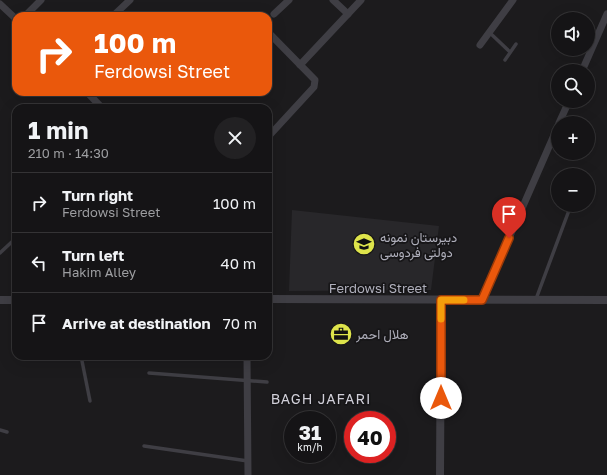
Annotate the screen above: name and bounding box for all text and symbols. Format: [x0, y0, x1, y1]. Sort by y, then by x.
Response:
map controls [551, 12, 595, 212]
button: sound [551, 12, 595, 56]
text: 100 m [94, 26, 176, 59]
icon: right [28, 28, 80, 80]
text: Ferdowsi Street [94, 60, 230, 82]
button: search [551, 64, 595, 108]
text: 1 min [28, 115, 88, 144]
button: + [551, 116, 595, 160]
button: close [214, 117, 256, 159]
text: 210 m · 14:30 [28, 145, 109, 161]
button: − [551, 168, 595, 212]
text: Turn right [62, 186, 133, 204]
icon: right [28, 192, 50, 214]
text: 100 m [213, 194, 256, 212]
pin [492, 197, 526, 238]
icon: arrive [498, 203, 520, 225]
text: Ferdowsi Street [62, 204, 160, 220]
place label: دبیرستان نمونه دولتی فردوسی [380, 229, 457, 261]
school or university icon: دبیرستان نمونه دولتی فردوسی [351, 231, 377, 257]
text: Turn left [62, 246, 124, 264]
icon: left [28, 252, 50, 274]
text: 40 m [221, 254, 256, 272]
text: Hakim Alley [62, 264, 136, 280]
street label: Ferdowsi Street [329, 280, 427, 296]
icon: arrive [28, 312, 50, 334]
text: Arrive at destination [62, 314, 211, 332]
text: 70 m [223, 314, 257, 332]
office icon: هلال احمر [328, 321, 354, 347]
place label: هلال احمر [355, 326, 409, 343]
position arrow [420, 377, 462, 419]
district label: BAGH JAFARI [271, 390, 371, 407]
speed limit sign: 40 [344, 411, 396, 463]
text: 31 [299, 420, 321, 444]
text: km/h [297, 441, 323, 453]

